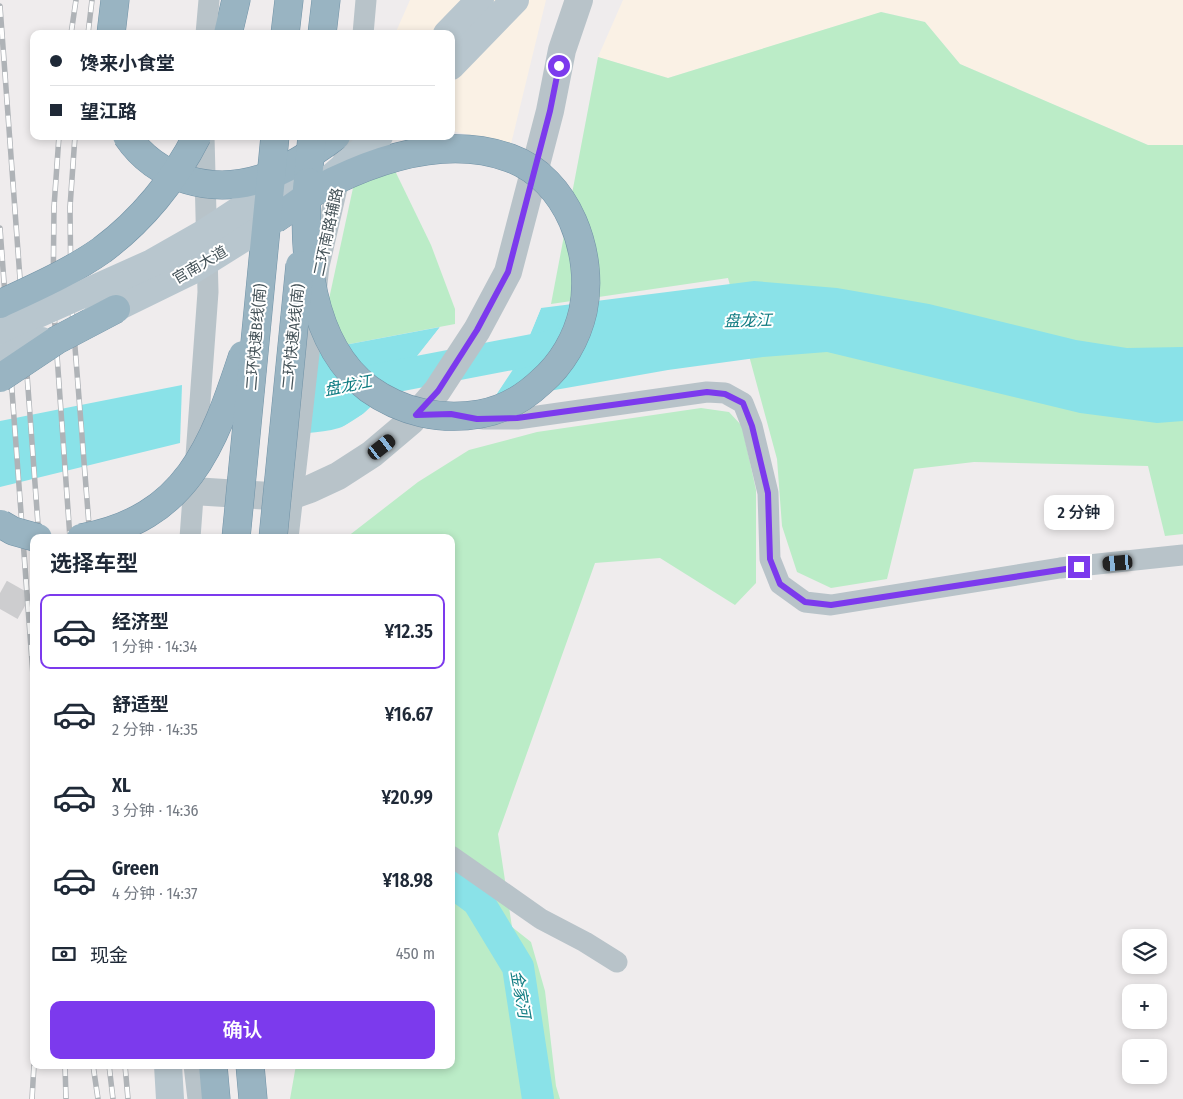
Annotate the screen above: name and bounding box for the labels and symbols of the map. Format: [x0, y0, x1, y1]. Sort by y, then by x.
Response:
route start [548, 55, 570, 77]
street label: 二环南路辅路 [310, 186, 346, 278]
street label: 官南大道 [170, 242, 230, 288]
street label: 二环快速B线(南) [242, 283, 270, 391]
street label: 二环快速A线(南) [278, 283, 308, 391]
water label: 盘龙江 [724, 311, 774, 330]
water label: 盘龙江 [323, 371, 375, 399]
car [365, 432, 398, 462]
callout: 2 分钟 [1044, 494, 1114, 530]
car [1102, 554, 1133, 572]
route end [1068, 556, 1090, 578]
water label: 金家河 [507, 969, 535, 1022]

